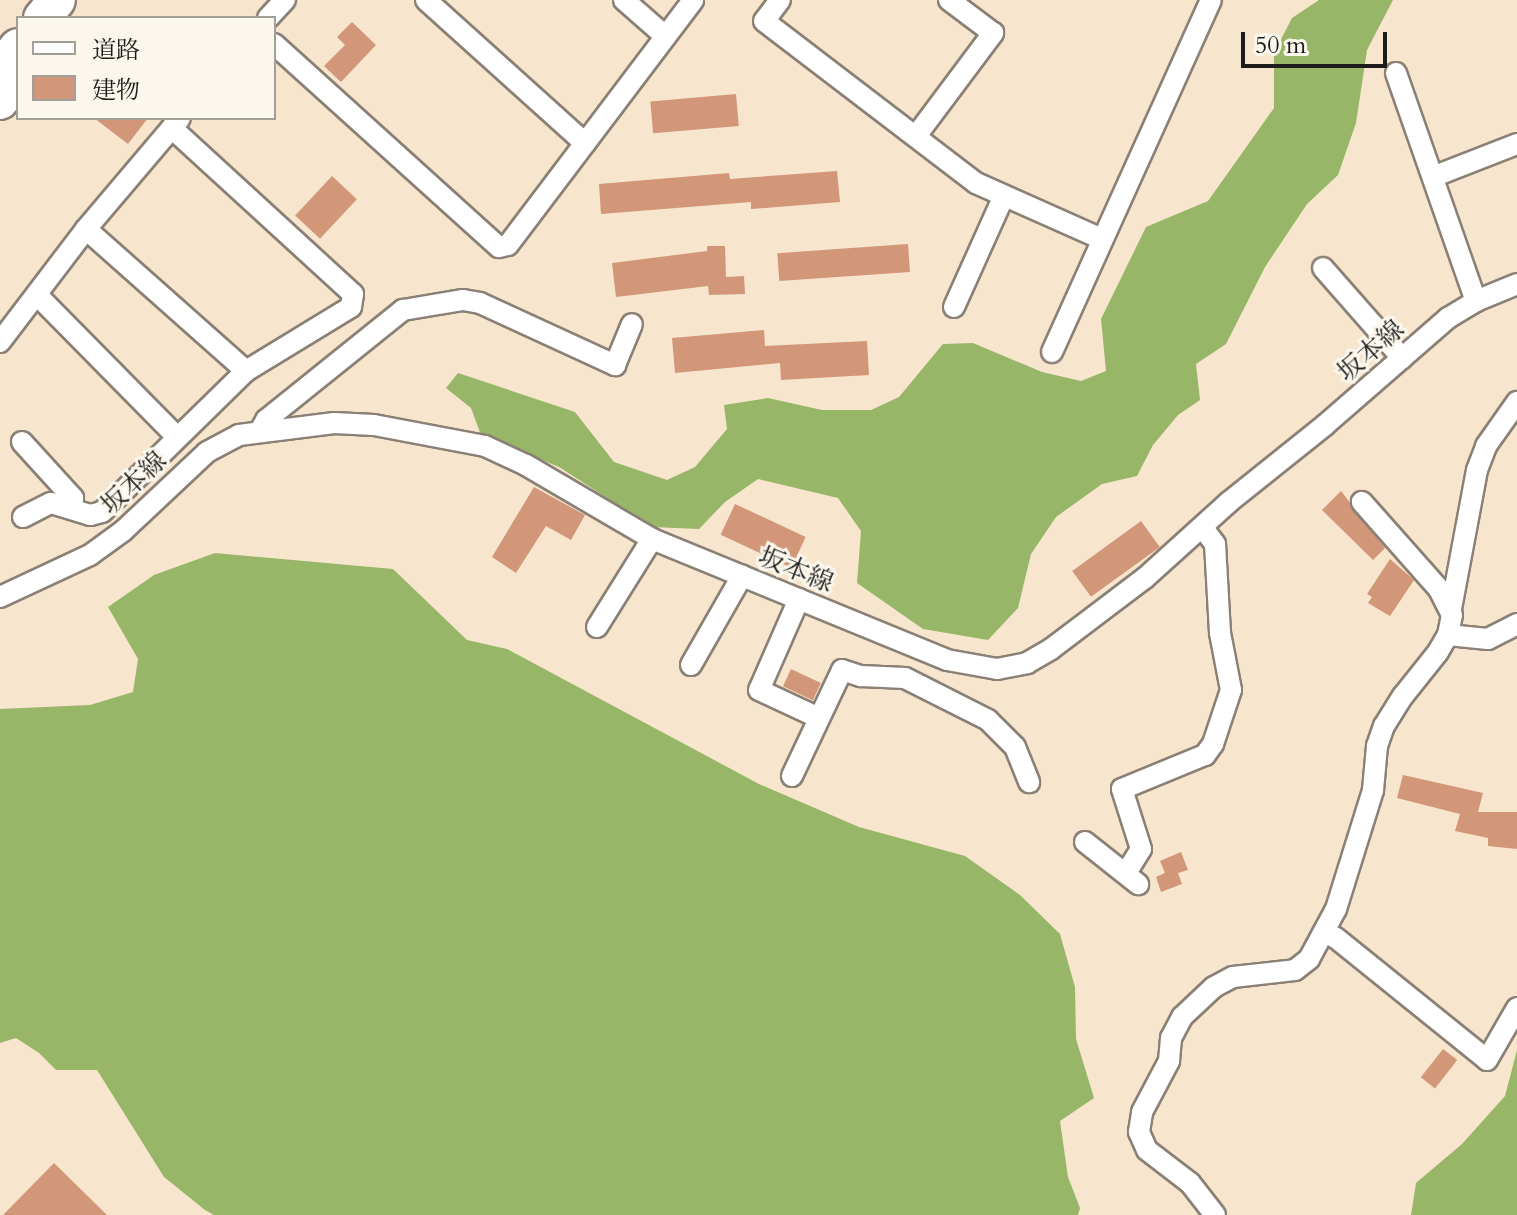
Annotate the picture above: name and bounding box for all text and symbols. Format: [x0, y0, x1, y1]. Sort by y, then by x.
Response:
legend [16, 16, 276, 120]
scale bar [1245, 16, 1391, 66]
text: 50 m [1255, 29, 1306, 62]
text: 道路 [92, 34, 140, 67]
text: 建物 [92, 74, 140, 107]
street label: 坂本線 [1331, 314, 1411, 388]
street label: 坂本線 [95, 445, 173, 521]
street label: 坂本線 [754, 541, 838, 599]

